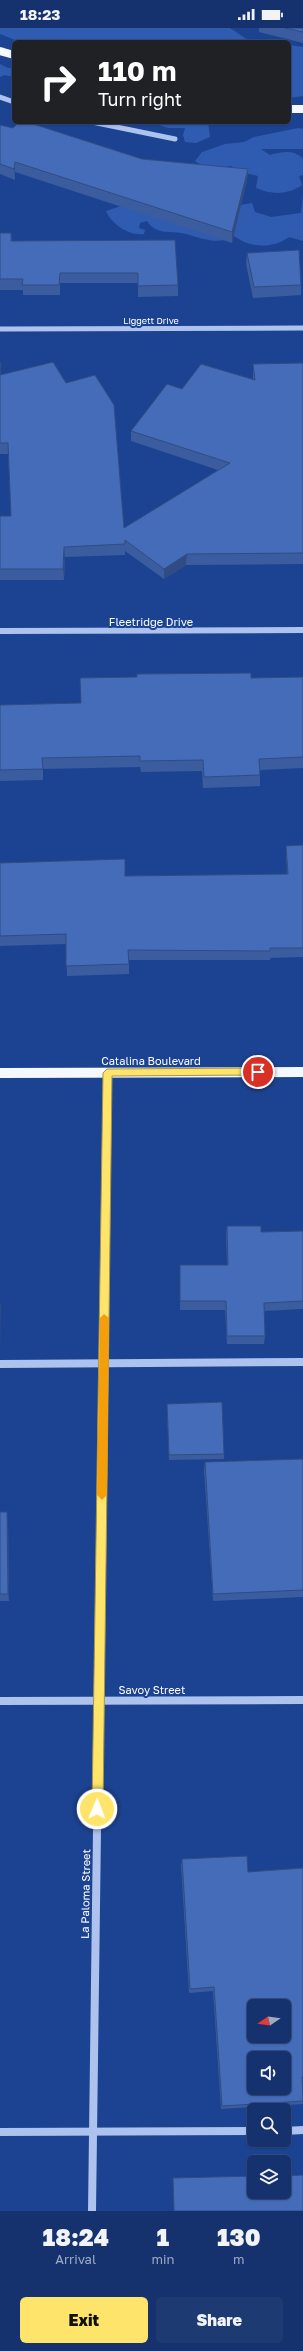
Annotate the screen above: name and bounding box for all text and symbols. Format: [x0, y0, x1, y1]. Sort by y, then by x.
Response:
text: 18:23 [20, 5, 60, 23]
text: 110 m [98, 54, 177, 87]
icon: right [32, 56, 84, 108]
text: Turn right [98, 88, 182, 110]
street label: Liggett Drive [123, 315, 179, 326]
street label: Fleetridge Drive [109, 615, 193, 628]
street label: Catalina Boulevard [101, 1054, 201, 1067]
pin [241, 1055, 275, 1089]
icon: arrive [247, 1061, 269, 1083]
street label: Savoy Street [119, 1683, 185, 1696]
position arrow [76, 1788, 118, 1830]
street label: La Paloma Street [78, 1849, 92, 1939]
north arrow [247, 1999, 291, 2043]
map controls [247, 1999, 291, 2199]
button: sound [247, 2051, 291, 2095]
button: search [247, 2103, 291, 2147]
button: layers [247, 2155, 291, 2199]
text: 18:24 [42, 2222, 109, 2251]
text: 1 [157, 2222, 169, 2251]
text: 130 [217, 2222, 261, 2251]
text: Arrival [55, 2251, 96, 2267]
text: min [151, 2251, 174, 2267]
text: m [233, 2251, 244, 2267]
button: Exit [20, 2297, 148, 2343]
button: Share [156, 2297, 283, 2343]

